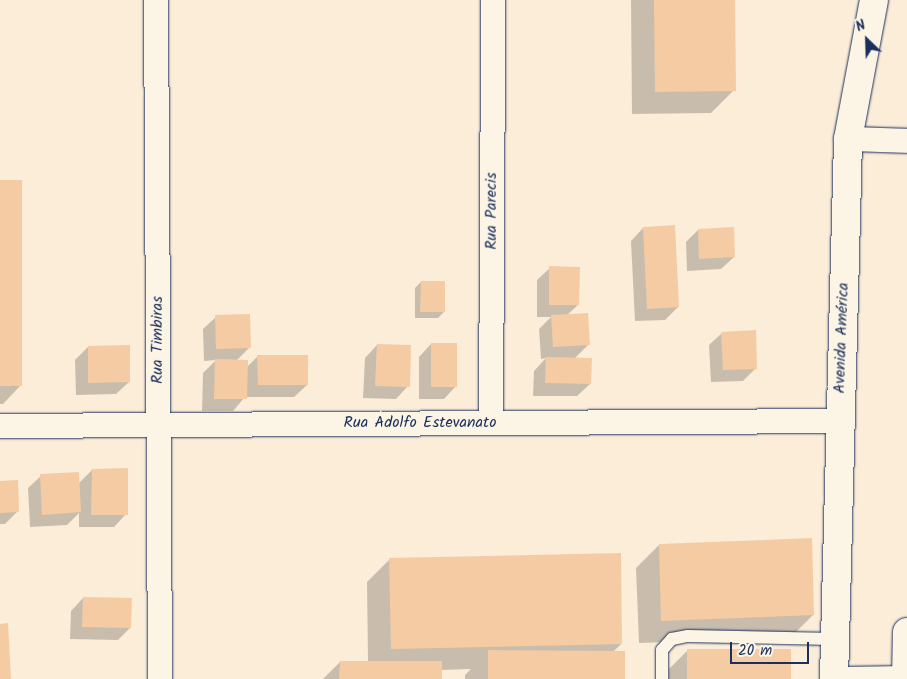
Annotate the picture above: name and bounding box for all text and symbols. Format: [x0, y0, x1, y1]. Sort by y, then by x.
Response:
text: N [852, 14, 869, 38]
north arrow [842, 15, 892, 65]
street label: Rua Parecis [482, 172, 502, 250]
street label: Avenida América [830, 282, 854, 394]
street label: Rua Timbiras [148, 296, 168, 384]
street label: Rua Adolfo Estevanato [344, 413, 496, 433]
scale bar [732, 632, 811, 664]
text: 20 m [738, 639, 772, 663]

